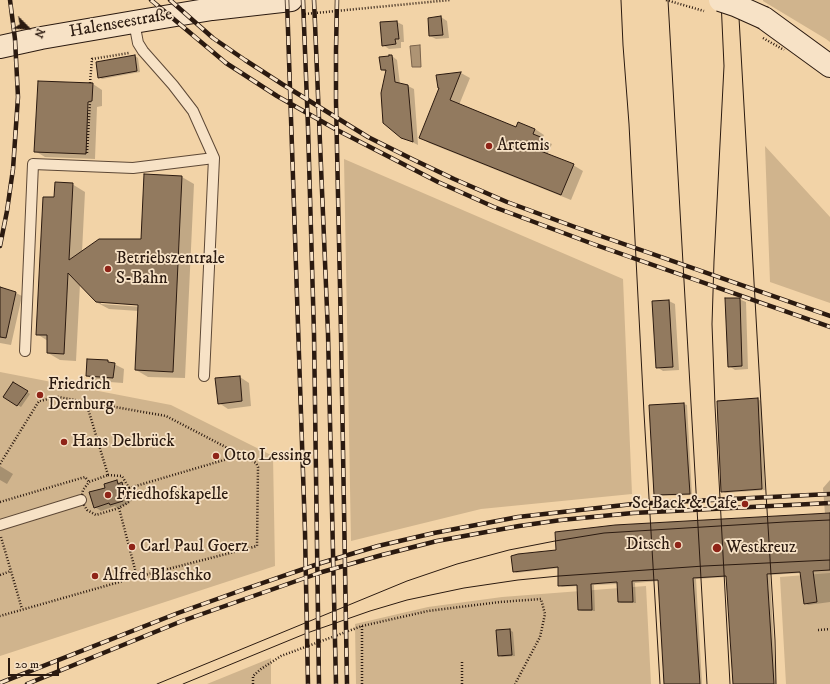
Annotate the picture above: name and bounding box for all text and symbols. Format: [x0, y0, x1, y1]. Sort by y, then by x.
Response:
street label: Halenseestraße [68, 5, 174, 43]
north arrow [8, 8, 48, 48]
text: N [31, 26, 47, 40]
place label: Artemis [497, 136, 549, 156]
marker: Artemis [484, 141, 494, 151]
place label: Betriebszentrale S-Bahn [116, 249, 225, 289]
marker: Betriebszentrale S-Bahn [103, 264, 113, 274]
place label: Friedrich Dernburg [48, 375, 114, 415]
marker: Friedrich Dernburg [35, 390, 45, 400]
place label: Hans Delbrück [72, 432, 175, 452]
marker: Hans Delbrück [59, 437, 69, 447]
place label: Otto Lessing [224, 446, 311, 466]
marker: Otto Lessing [211, 451, 221, 461]
place label: Friedhofskapelle [116, 485, 228, 505]
marker: Friedhofskapelle [103, 490, 113, 500]
place label: Sc Back & Cafe [632, 494, 737, 514]
marker: Sc Back & Cafe [740, 499, 750, 509]
place label: Ditsch [626, 535, 670, 555]
place label: Carl Paul Goerz [140, 537, 248, 557]
place label: Westkreuz [726, 538, 796, 558]
marker: Ditsch [673, 540, 683, 550]
marker: Carl Paul Goerz [127, 542, 137, 552]
marker: Westkreuz [711, 542, 723, 554]
place label: Alfred Blaschko [103, 566, 211, 586]
marker: Alfred Blaschko [90, 571, 100, 581]
scale bar [10, 650, 61, 676]
text: 20 m [15, 657, 39, 672]

